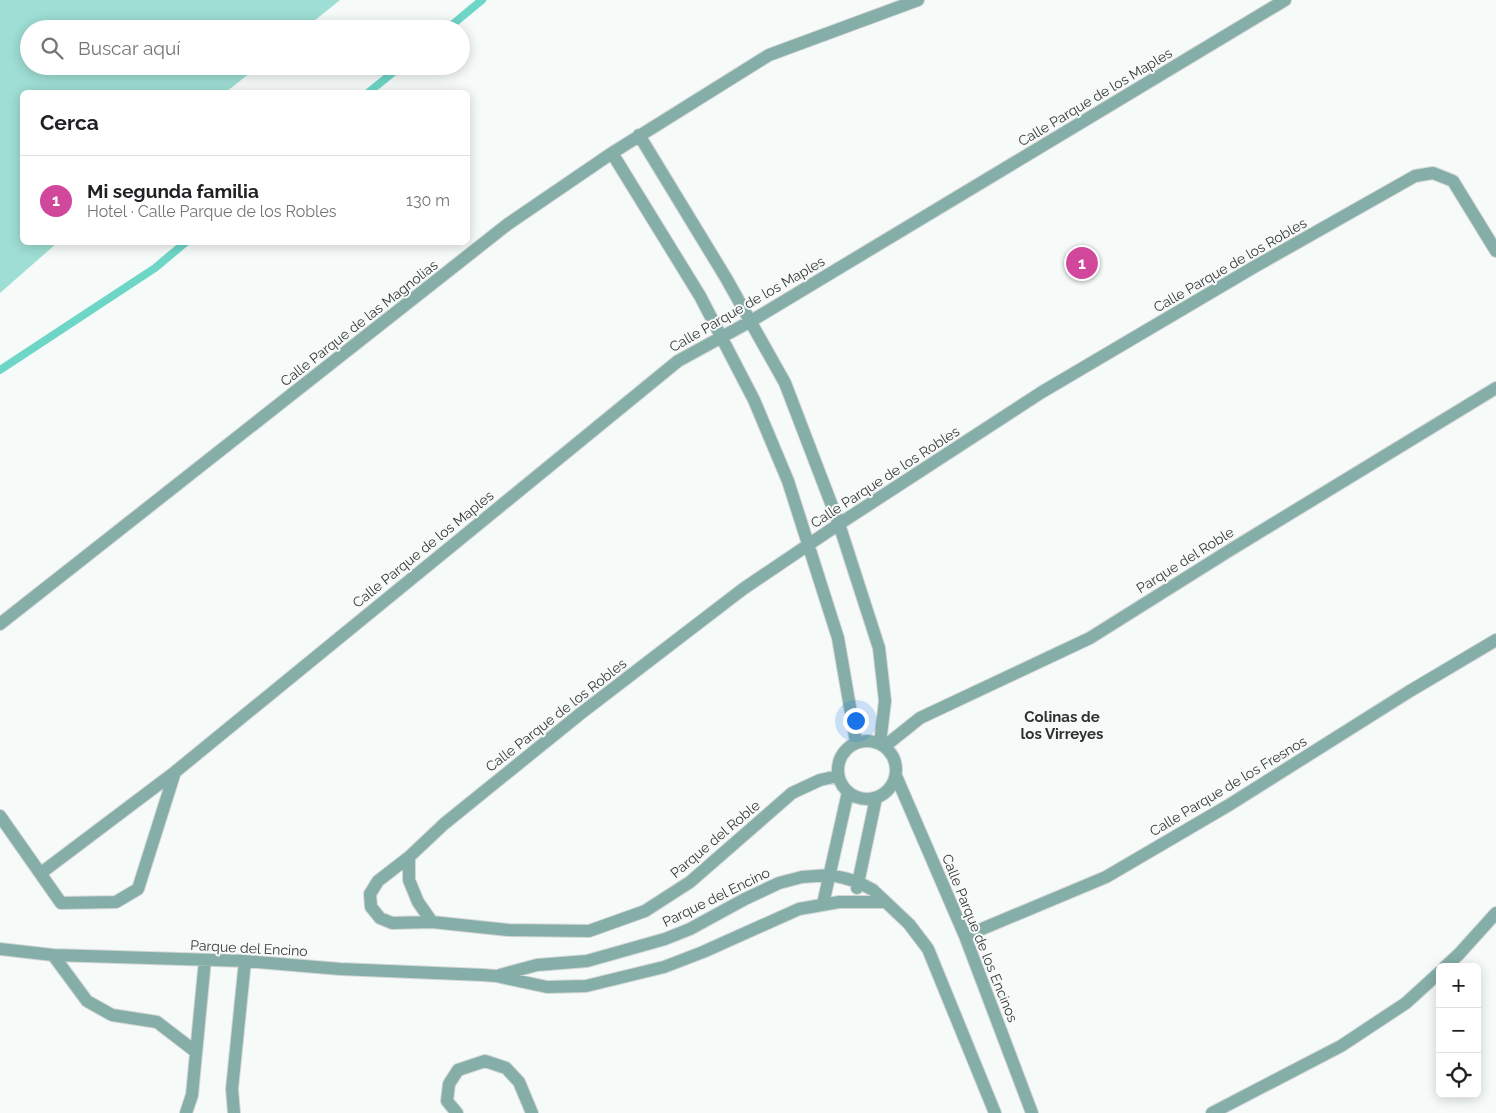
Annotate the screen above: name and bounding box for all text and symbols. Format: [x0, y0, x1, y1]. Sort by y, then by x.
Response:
search box [20, 20, 470, 75]
icon: search [38, 34, 66, 62]
text: Buscar aquí [78, 37, 180, 59]
street label: Calle Parque de los Maples [1015, 45, 1175, 149]
text: Cerca [40, 110, 99, 135]
text: Mi segunda familia [87, 180, 259, 202]
text: 1 [52, 191, 60, 210]
text: 130 m [406, 191, 450, 210]
text: Hotel · Calle Parque de los Robles [87, 202, 337, 221]
street label: Calle Parque de los Robles [1151, 214, 1310, 315]
pin: 1 [1066, 244, 1098, 282]
street label: Calle Parque de los Maples [667, 253, 828, 355]
street label: Calle Parque de las Magnolias [277, 257, 441, 389]
street label: Calle Parque de los Robles [808, 423, 963, 531]
street label: Calle Parque de los Maples [349, 487, 497, 611]
street label: Parque del Roble [1133, 524, 1237, 596]
street label: Calle Parque de los Robles [483, 655, 630, 775]
your location [843, 708, 869, 734]
district label: Colinas de los Virreyes [1021, 708, 1103, 743]
street label: Calle Parque de los Fresnos [1147, 733, 1309, 839]
street label: Parque del Roble [667, 797, 763, 881]
street label: Calle Parque de los Encinos [939, 852, 1021, 1025]
street label: Parque del Encino [660, 864, 772, 930]
street label: Parque del Encino [190, 937, 308, 959]
map controls [1436, 963, 1481, 1098]
button: + [1436, 963, 1481, 1008]
button: − [1436, 1008, 1481, 1053]
button: locate [1436, 1053, 1481, 1098]

